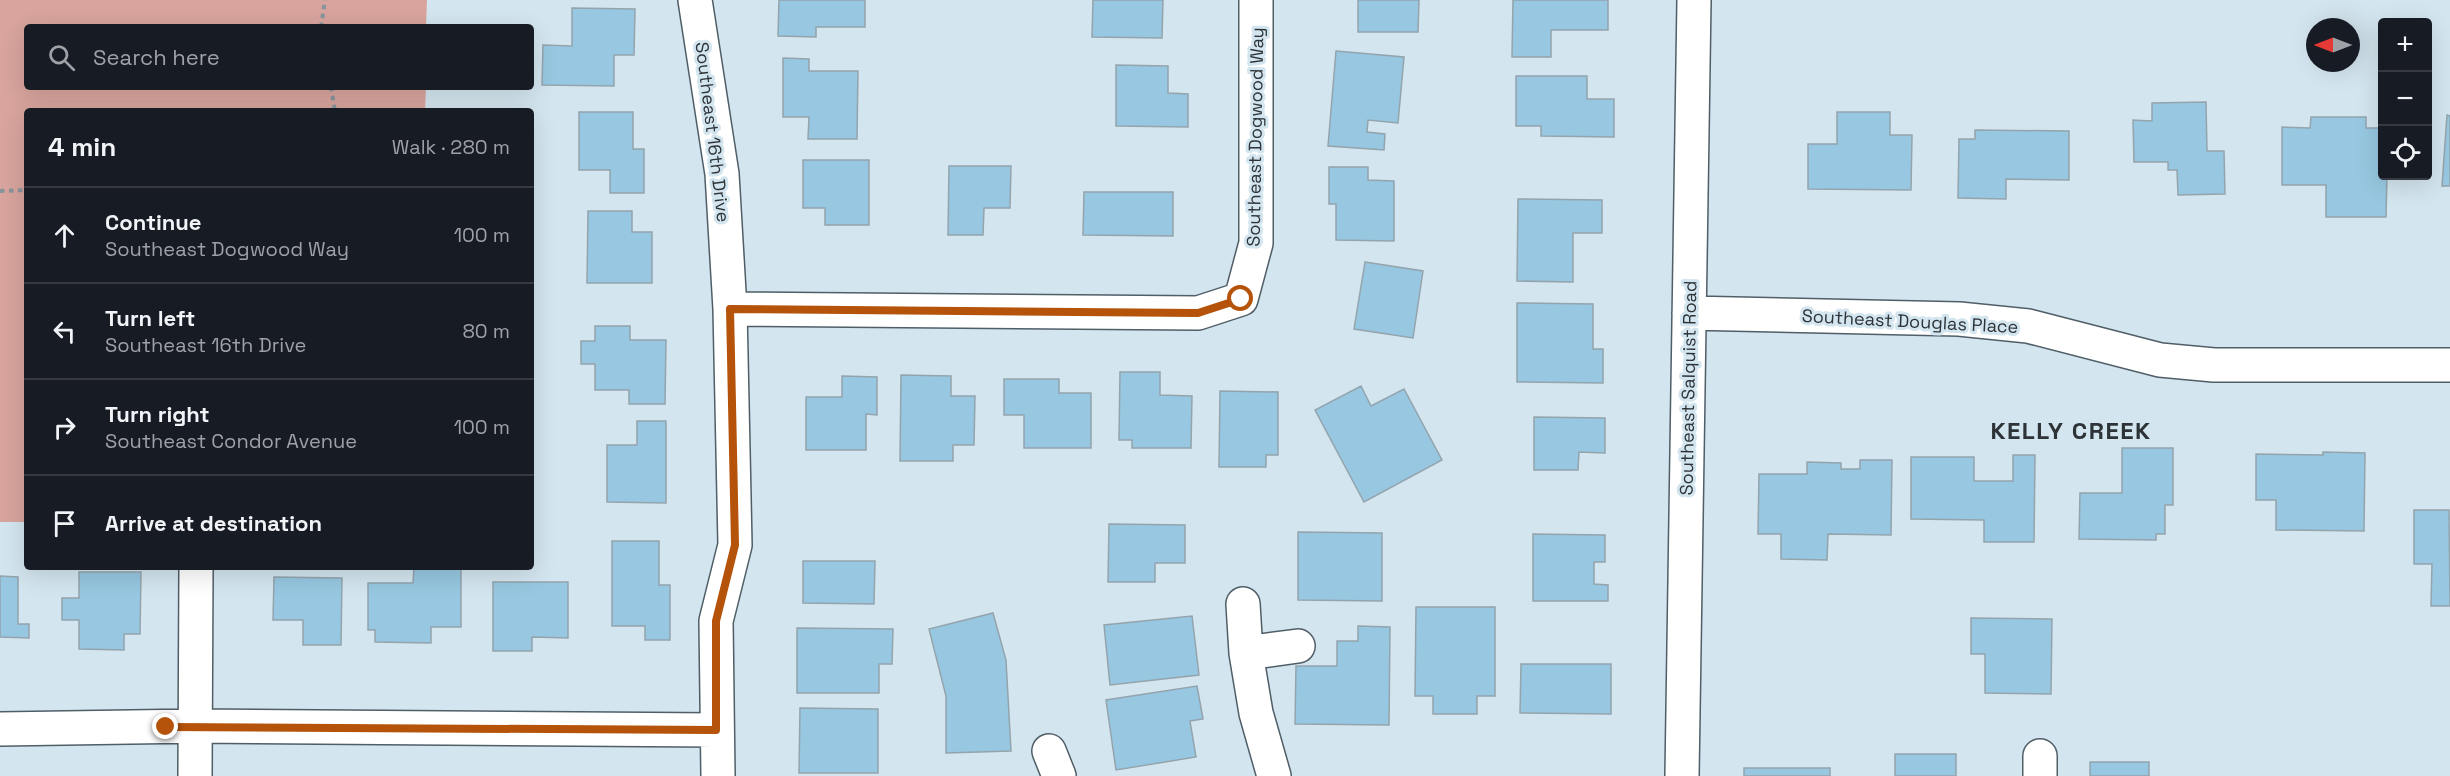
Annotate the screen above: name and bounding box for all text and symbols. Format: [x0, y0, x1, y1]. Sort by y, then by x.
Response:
north arrow [2306, 18, 2360, 72]
map controls [2378, 18, 2432, 180]
button: + [2378, 18, 2432, 72]
search box [24, 24, 534, 90]
street label: Southeast Dogwood Way [1242, 27, 1268, 247]
icon: search [45, 41, 78, 74]
street label: Southeast 16th Drive [691, 41, 735, 223]
text: Search here [93, 43, 220, 71]
button: − [2378, 72, 2432, 126]
button: locate [2378, 126, 2432, 180]
text: 4 min [48, 130, 116, 164]
text: Walk · 280 m [392, 134, 510, 160]
text: Continue [105, 208, 201, 236]
icon: ahead [48, 219, 81, 252]
text: 100 m [454, 222, 510, 248]
text: Southeast Dogwood Way [105, 236, 349, 262]
street label: Southeast Salquist Road [1675, 280, 1701, 496]
route start [1227, 285, 1253, 311]
text: Turn left [105, 304, 195, 332]
street label: Southeast Douglas Place [1801, 304, 2019, 338]
icon: left [48, 315, 81, 348]
text: 80 m [462, 318, 510, 344]
text: Southeast 16th Drive [105, 332, 306, 358]
text: Turn right [105, 400, 210, 428]
icon: right [48, 411, 81, 444]
text: 100 m [454, 414, 510, 440]
district label: KELLY CREEK [1990, 415, 2152, 446]
text: Southeast Condor Avenue [105, 428, 357, 454]
icon: arrive [48, 507, 81, 540]
text: Arrive at destination [105, 509, 322, 537]
route end [152, 713, 178, 739]

